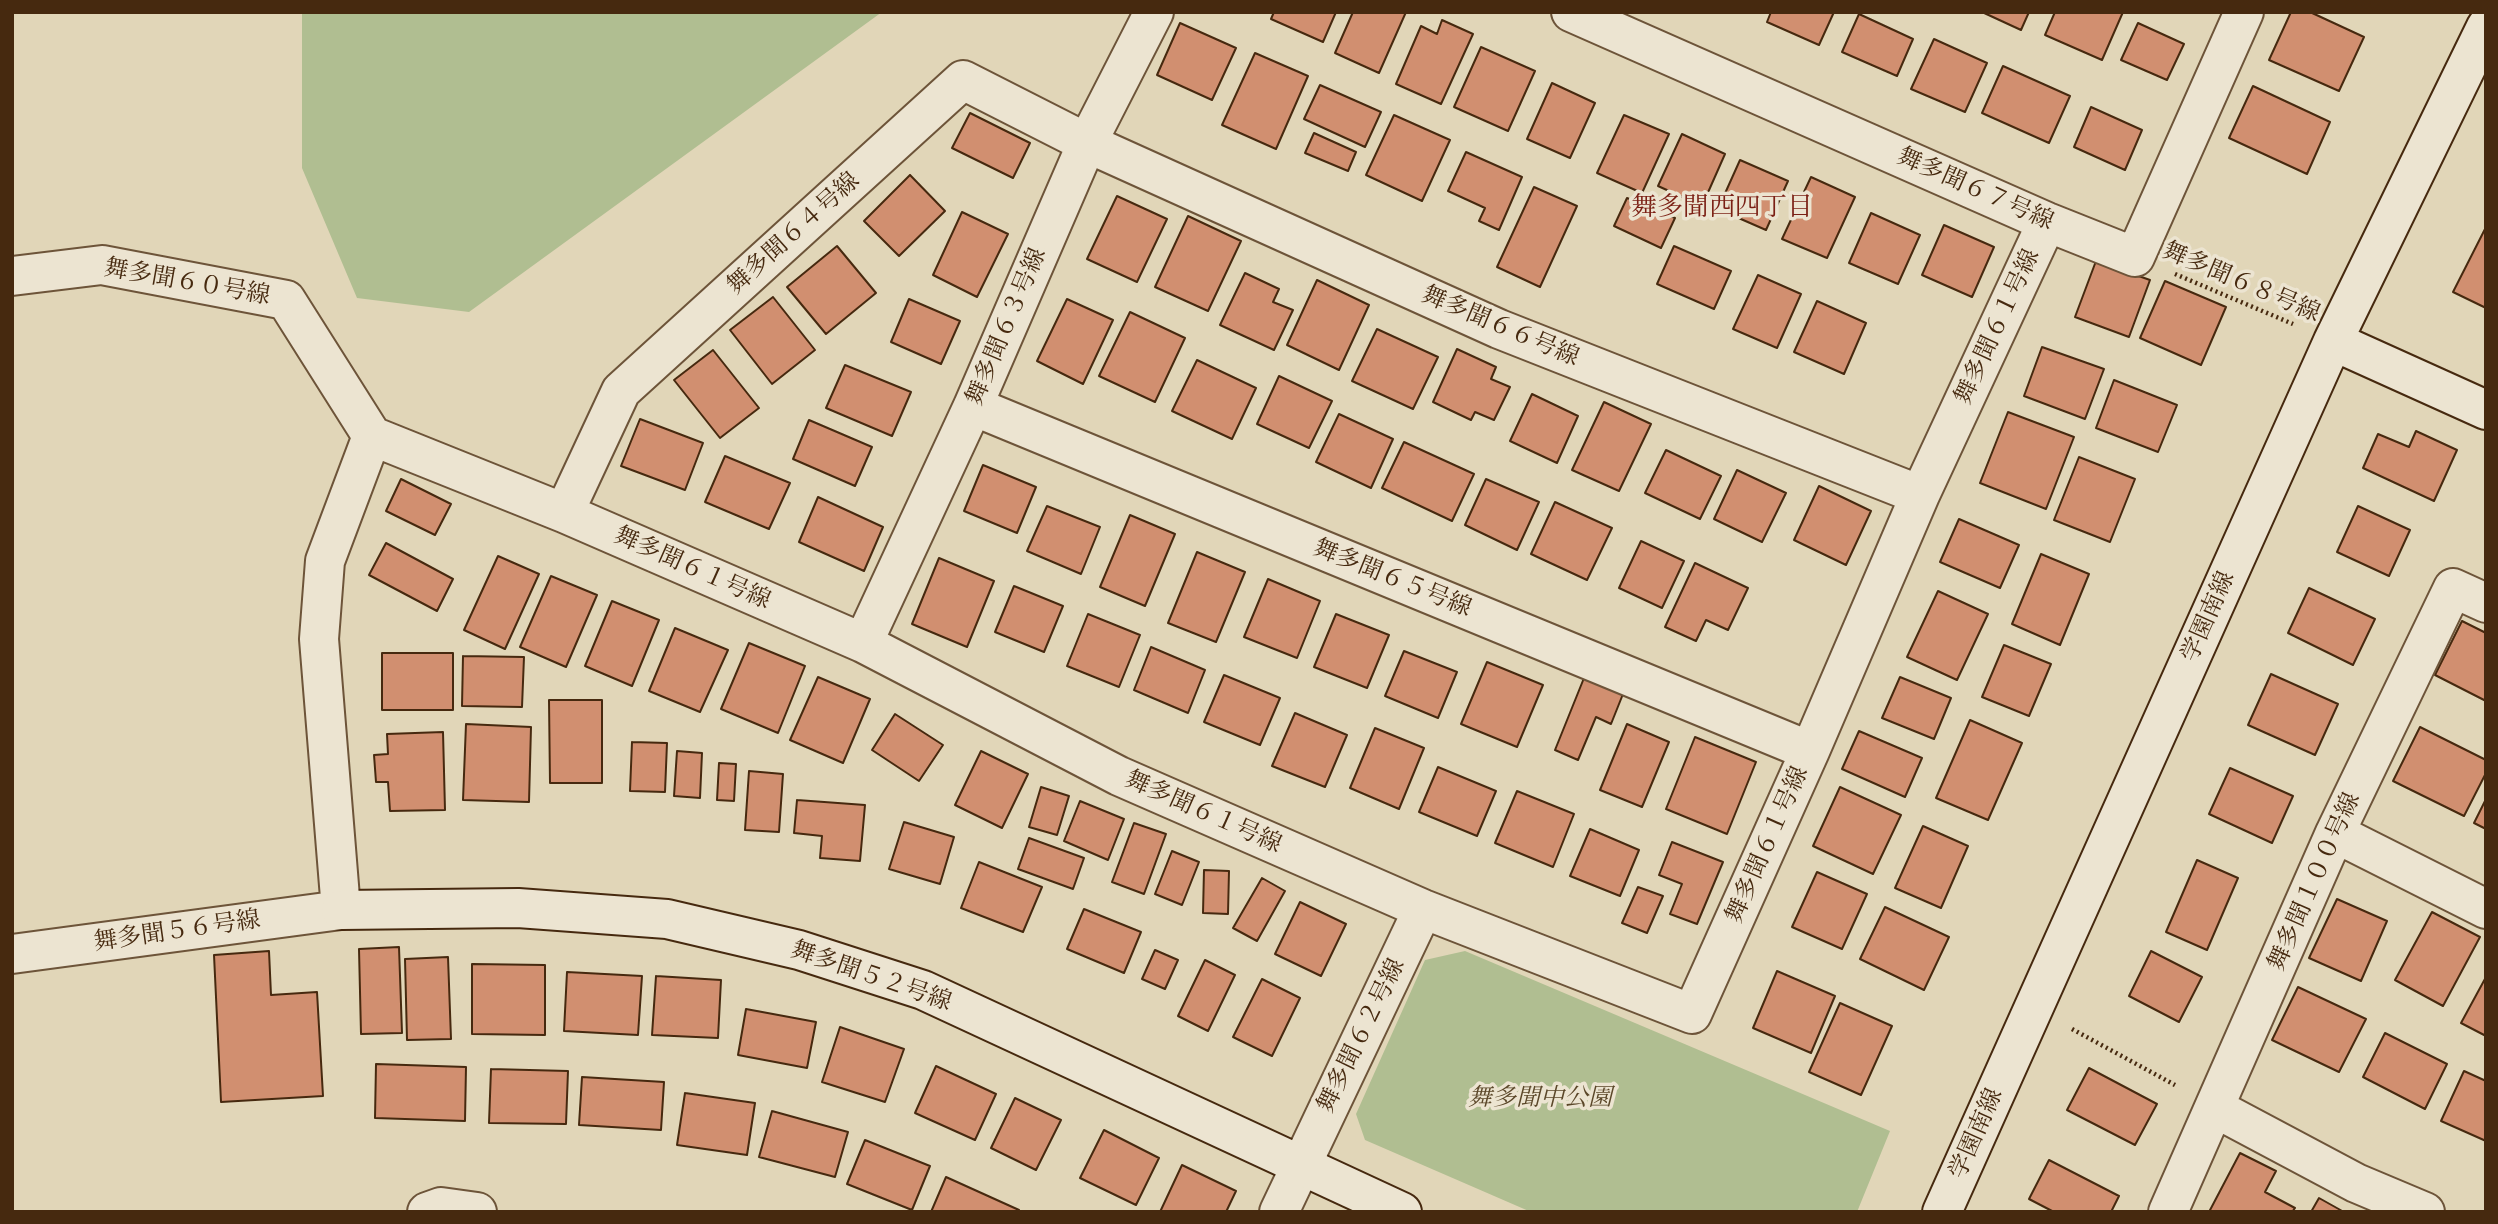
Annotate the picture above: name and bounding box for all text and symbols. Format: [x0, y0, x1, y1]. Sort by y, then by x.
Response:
street label: 舞多聞６７号線 [1892, 143, 2058, 237]
street label: 舞多聞６４号線 [722, 167, 866, 301]
district label: 舞多聞西四丁目 [1631, 193, 1813, 225]
street label: 舞多聞６８号線 [2158, 237, 2324, 329]
street label: 舞多聞６３号線 [961, 244, 1053, 410]
street label: 舞多聞６１号線 [1949, 245, 2047, 409]
street label: 舞多聞６０号線 [102, 254, 272, 312]
street label: 舞多聞６６号線 [1417, 281, 1583, 373]
street label: 舞多聞６１号線 [609, 522, 775, 616]
street label: 舞多聞６５号線 [1309, 534, 1475, 624]
street label: 学園南線 [2176, 567, 2242, 667]
street label: 舞多聞６１号線 [1721, 762, 1815, 928]
street label: 舞多聞６１号線 [1120, 766, 1286, 860]
street label: 舞多聞１００号線 [2263, 788, 2367, 976]
street label: 舞多聞５６号線 [92, 906, 262, 958]
street label: 舞多聞５２号線 [787, 936, 955, 1018]
street label: 舞多聞６２号線 [1312, 954, 1412, 1118]
street label: 学園南線 [1944, 1084, 2010, 1184]
park label: 舞多聞中公園 [1468, 1085, 1612, 1113]

